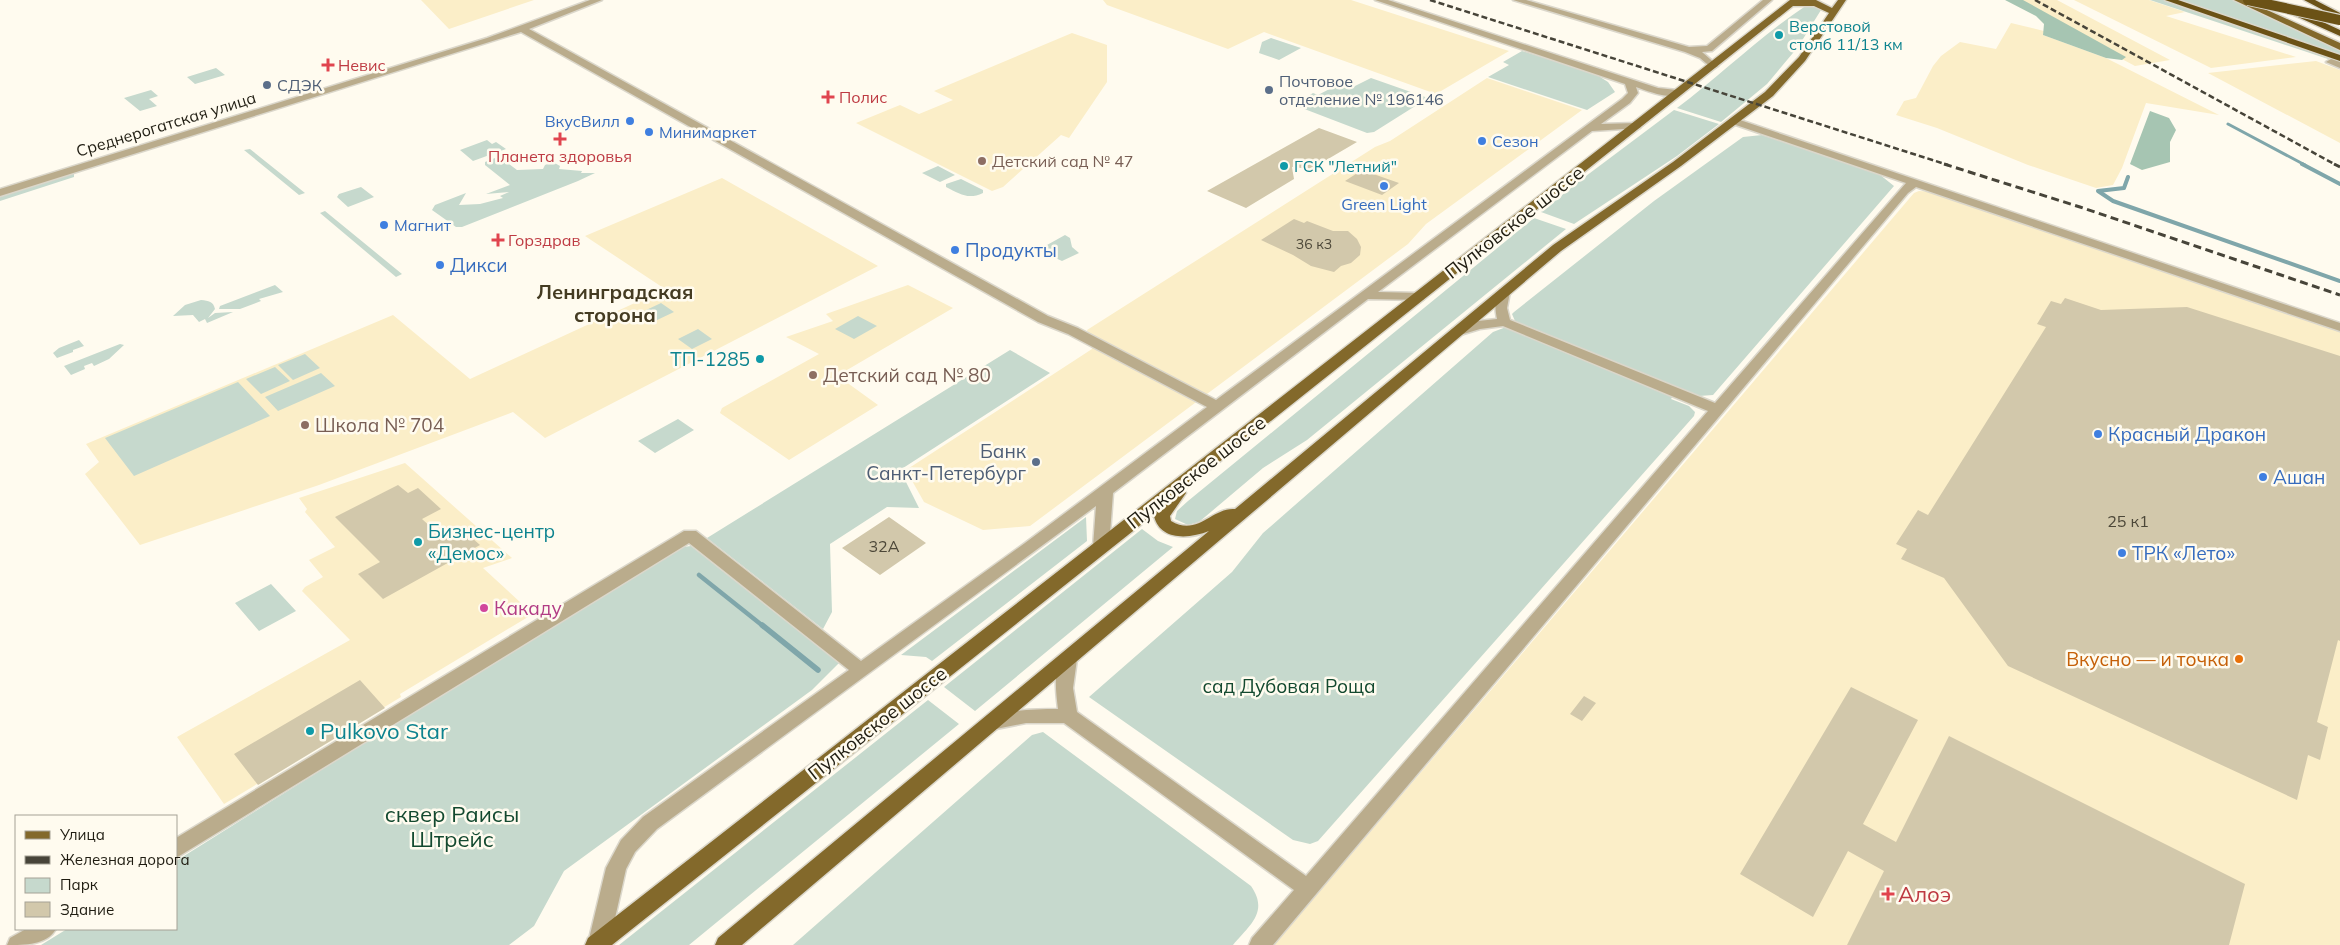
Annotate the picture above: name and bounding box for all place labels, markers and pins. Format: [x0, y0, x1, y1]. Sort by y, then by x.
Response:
place label: Верстовой столб 11/13 км [1789, 16, 1903, 54]
marker: Верстовой столб 11/13 км [1773, 29, 1785, 41]
place label: Невис [338, 55, 386, 75]
marker: Невис [322, 59, 334, 71]
place label: Почтовое отделение № 196146 [1279, 71, 1444, 109]
place label: СДЭК [277, 75, 323, 95]
marker: СДЭК [261, 79, 273, 91]
marker: Почтовое отделение № 196146 [1263, 84, 1275, 96]
place label: Полис [839, 87, 887, 107]
marker: Полис [821, 90, 835, 104]
place label: ВкусВилл [545, 111, 620, 131]
marker: ВкусВилл [624, 115, 636, 127]
place label: Минимаркет [659, 122, 757, 142]
marker: Минимаркет [643, 126, 655, 138]
place label: Сезон [1492, 131, 1539, 151]
marker: Планета здоровья [554, 133, 566, 145]
marker: Сезон [1476, 135, 1488, 147]
place label: Планета здоровья [488, 146, 632, 166]
place label: Детский сад № 47 [992, 151, 1133, 171]
marker: Детский сад № 47 [976, 155, 988, 167]
place label: ГСК "Летний" [1294, 156, 1397, 176]
marker: ГСК "Летний" [1278, 160, 1290, 172]
marker: Green Light [1378, 180, 1390, 192]
place label: Green Light [1341, 194, 1427, 214]
place label: Магнит [394, 215, 452, 235]
marker: Магнит [378, 219, 390, 231]
place label: Горздрав [508, 230, 581, 250]
marker: Горздрав [492, 234, 504, 246]
place label: Продукты [965, 238, 1057, 262]
marker: Продукты [949, 244, 961, 256]
place label: Дикси [450, 253, 508, 277]
marker: Дикси [434, 259, 446, 271]
place label: ТП-1285 [670, 347, 750, 371]
marker: ТП-1285 [754, 353, 766, 365]
place label: Детский сад № 80 [823, 363, 991, 387]
marker: Детский сад № 80 [807, 369, 819, 381]
place label: Школа № 704 [315, 413, 444, 437]
marker: Школа № 704 [299, 419, 311, 431]
place label: Красный Дракон [2108, 422, 2266, 446]
marker: Красный Дракон [2092, 428, 2104, 440]
place label: Банк Санкт-Петербург [866, 439, 1027, 485]
marker: Банк Санкт-Петербург [1030, 456, 1042, 468]
place label: Ашан [2273, 465, 2325, 489]
marker: Ашан [2257, 471, 2269, 483]
place label: Бизнес-центр «Демос» [428, 519, 555, 565]
marker: Бизнес-центр «Демос» [412, 536, 424, 548]
place label: ТРК «Лето» [2132, 541, 2235, 565]
marker: ТРК «Лето» [2116, 547, 2128, 559]
place label: Какаду [494, 596, 562, 620]
marker: Какаду [478, 602, 490, 614]
place label: Вкусно — и точка [2066, 647, 2229, 671]
marker: Вкусно — и точка [2233, 653, 2245, 665]
place label: Pulkovo Star [320, 717, 448, 745]
marker: Pulkovo Star [304, 725, 316, 737]
place label: Алоэ [1898, 880, 1951, 908]
marker: Алоэ [1882, 888, 1894, 900]

